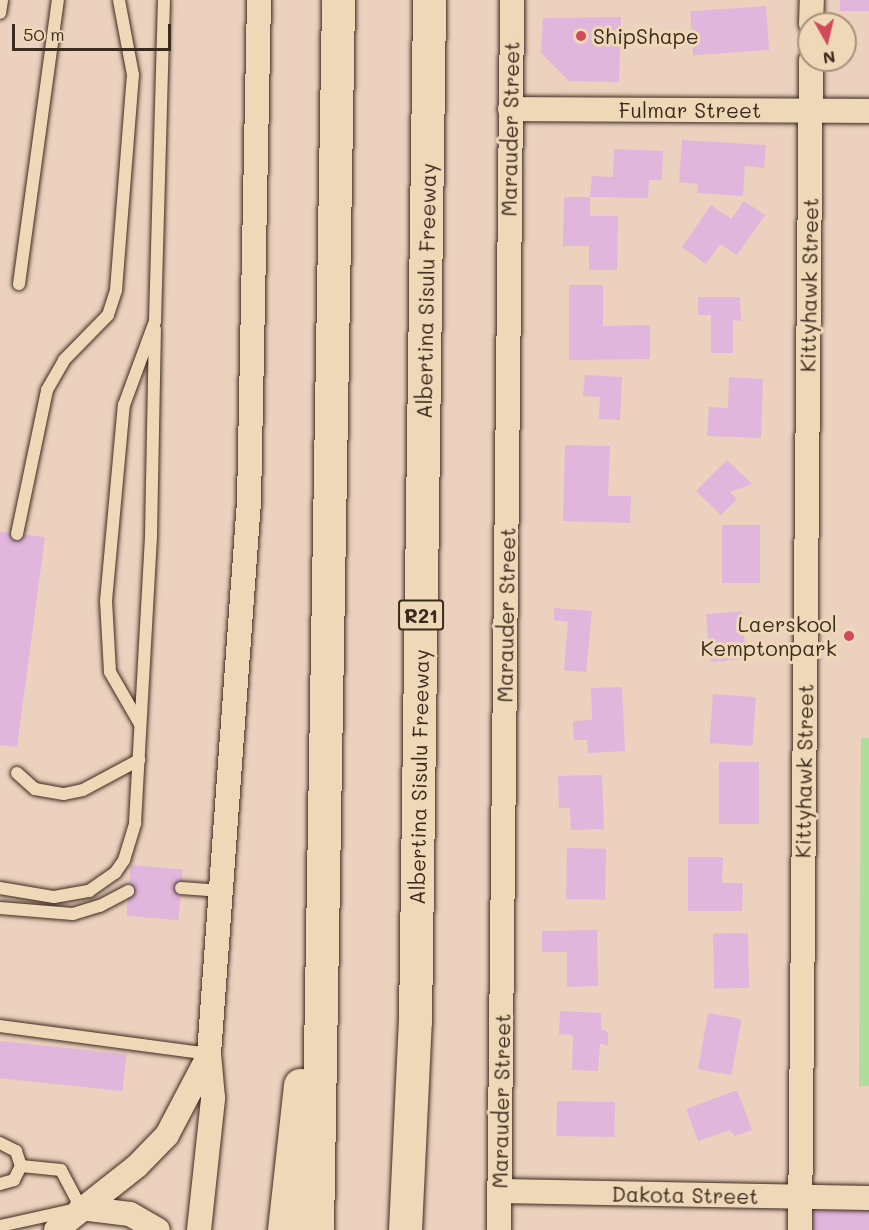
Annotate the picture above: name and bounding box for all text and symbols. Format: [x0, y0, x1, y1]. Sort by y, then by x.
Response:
scale bar [15, 12, 174, 50]
north arrow [797, 12, 857, 72]
text: 50 m [23, 22, 65, 46]
place label: ShipShape [593, 23, 699, 49]
marker: ShipShape [574, 29, 588, 43]
street label: Marauder Street [496, 41, 524, 217]
text: N [822, 47, 837, 70]
street label: Fulmar Street [619, 97, 761, 123]
street label: Albertina Sisulu Freeway [411, 163, 441, 419]
street label: Kittyhawk Street [795, 198, 823, 372]
street label: Marauder Street [492, 527, 520, 703]
road number: R21 [397, 598, 445, 632]
place label: Laerskool Kemptonpark [701, 611, 837, 661]
marker: Laerskool Kemptonpark [842, 629, 856, 643]
street label: Albertina Sisulu Freeway [404, 649, 434, 905]
street label: Kittyhawk Street [790, 684, 818, 858]
street label: Marauder Street [487, 1013, 515, 1189]
street label: Dakota Street [611, 1181, 759, 1209]

